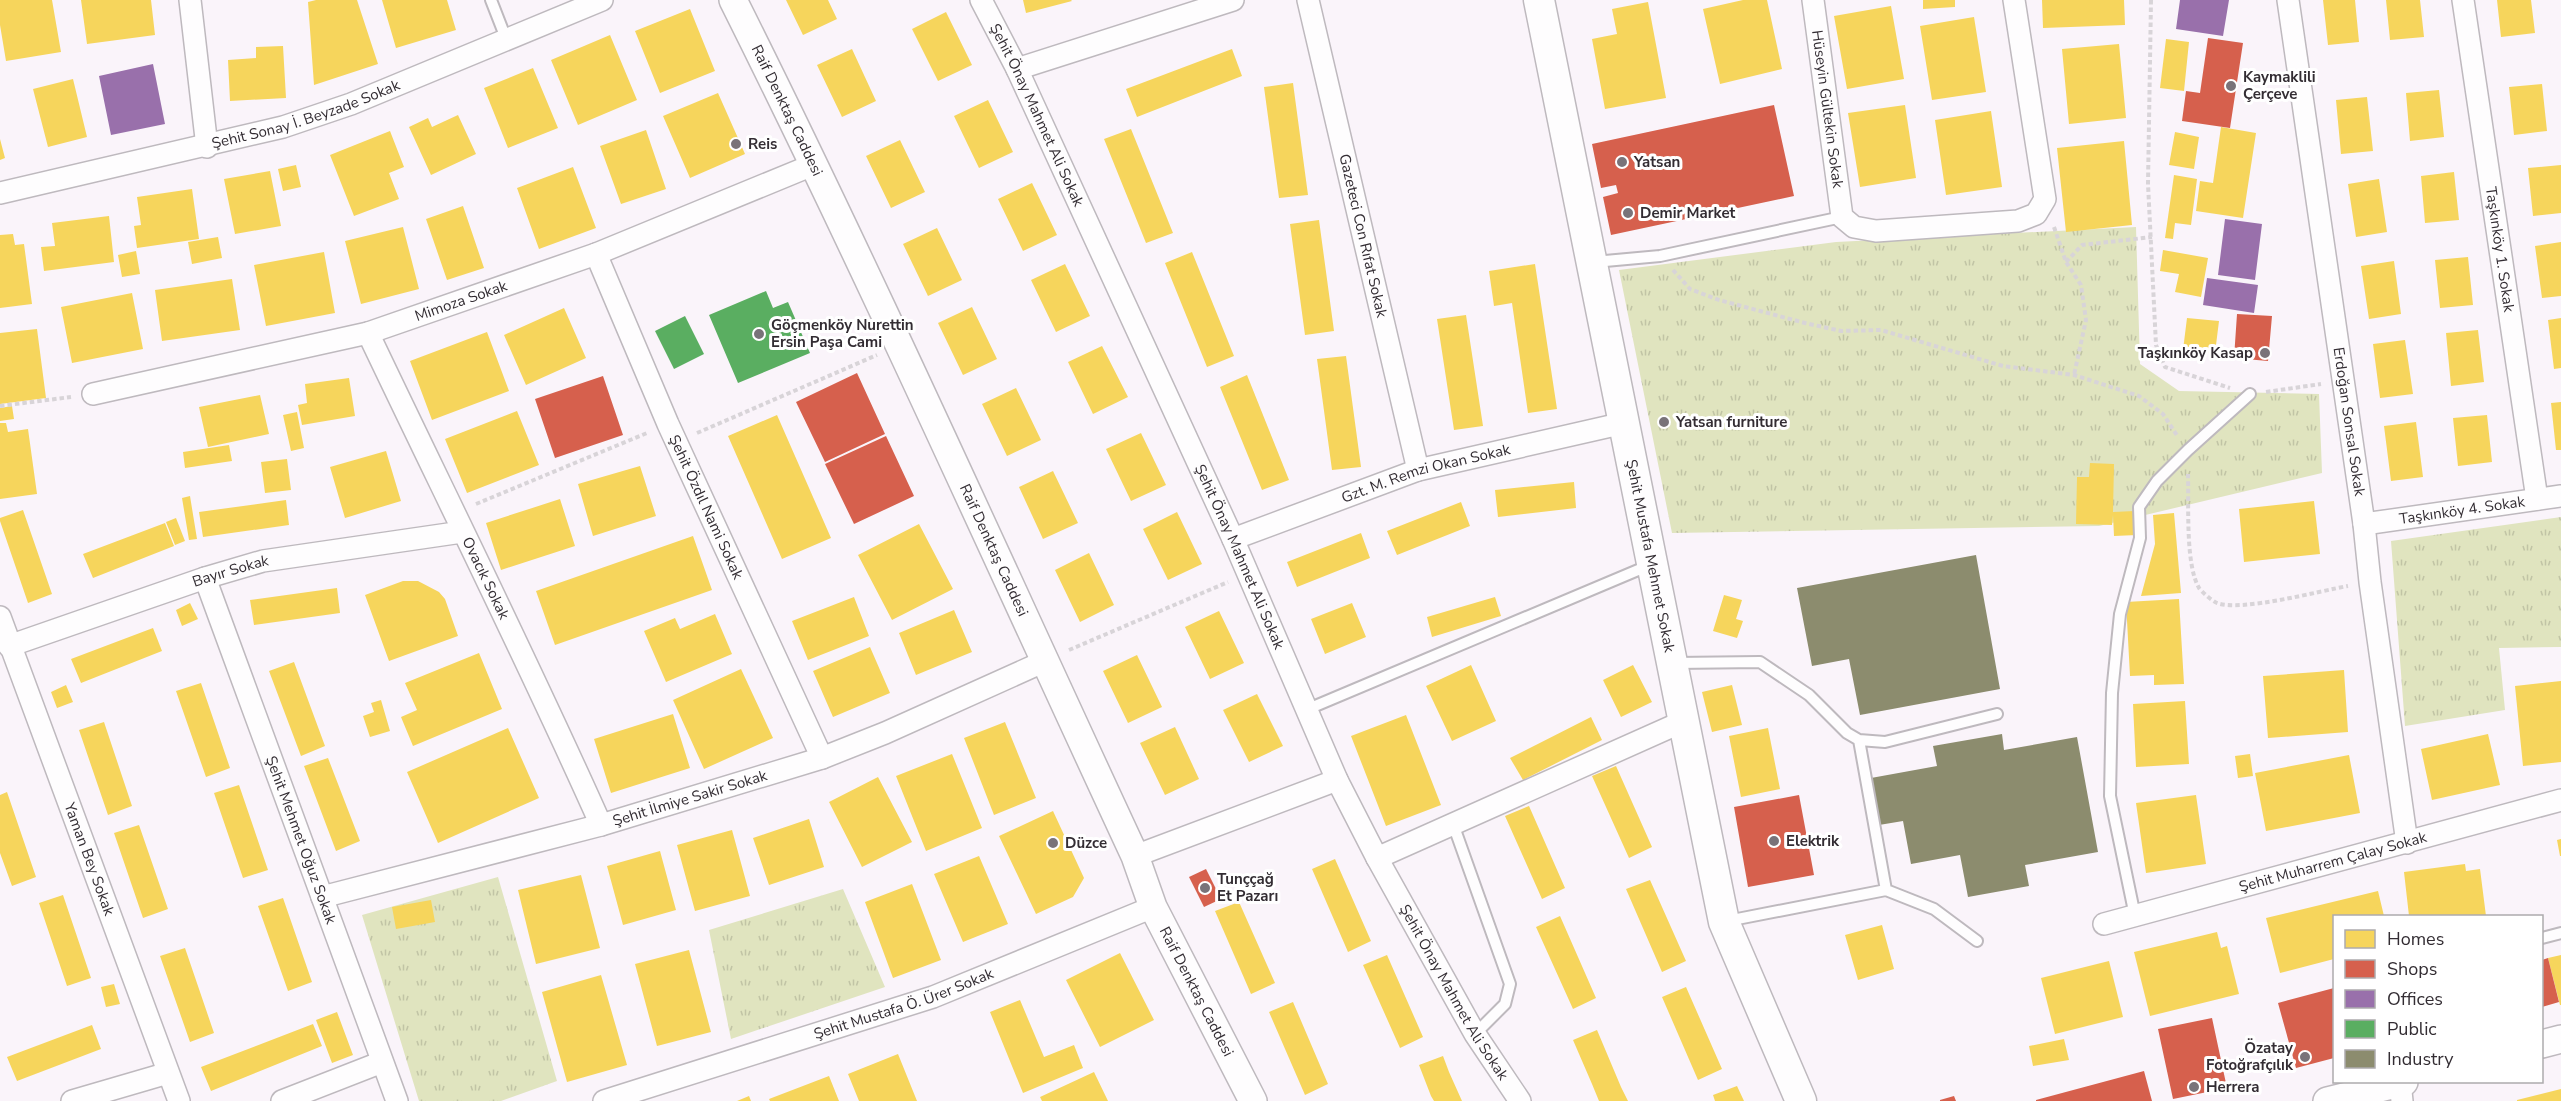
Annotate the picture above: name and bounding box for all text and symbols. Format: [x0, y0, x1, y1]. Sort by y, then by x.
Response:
street label: Şehit Önay Mahmet Ali Sokak [985, 20, 1089, 210]
street label: Hüseyin Gültekin Sokak [1807, 29, 1848, 190]
street label: Raif Denktaş Caddesi [747, 41, 828, 179]
place label: Kaymaklili Çerçeve [2243, 67, 2316, 104]
street label: Şehit Sonay İ. Beyzade Sokak [210, 75, 403, 153]
marker: Kaymaklili Çerçeve [2224, 79, 2238, 93]
place label: Reis [748, 134, 777, 154]
marker: Reis [729, 137, 743, 151]
street label: Gazeteci Con Rıfat Sokak [1334, 152, 1392, 320]
place label: Yatsan [1633, 152, 1680, 172]
marker: Yatsan [1615, 155, 1629, 169]
street label: Taşkınköy 1. Sokak [2481, 185, 2519, 314]
place label: Demir Market [1640, 203, 1736, 223]
marker: Demir Market [1621, 206, 1635, 220]
street label: Mimoza Sokak [412, 275, 510, 326]
place label: Göçmenköy Nurettin Ersin Paşa Cami [771, 315, 914, 352]
marker: Göçmenköy Nurettin Ersin Paşa Cami [752, 327, 766, 341]
place label: Taşkınköy Kasap [2138, 343, 2253, 363]
marker: Taşkınköy Kasap [2258, 346, 2272, 360]
street label: Erdoğan Sonsal Sokak [2328, 346, 2370, 498]
place label: Yatsan furniture [1675, 412, 1787, 432]
marker: Yatsan furniture [1657, 415, 1671, 429]
street label: Şehit Özdıl Nami Sokak [664, 432, 748, 583]
street label: Gzt. M. Remzi Okan Sokak [1338, 439, 1513, 508]
street label: Şehit Mustafa Mehmet Sokak [1621, 458, 1680, 655]
street label: Şehit Önay Mahmet Ali Sokak [1190, 461, 1290, 653]
street label: Raif Denktaş Caddesi [955, 481, 1033, 620]
street label: Taşkınköy 4. Sokak [2398, 491, 2527, 529]
street label: Ovacık Sokak [458, 534, 514, 623]
street label: Bayır Sokak [189, 550, 270, 592]
street label: Şehit Mehmet Oğuz Sokak [261, 753, 341, 927]
street label: Şehit İlmiye Sakir Sokak [610, 765, 770, 831]
street label: Yaman Bey Sokak [59, 799, 120, 919]
street label: Şehit Muharrem Çalay Sokak [2237, 827, 2429, 897]
place label: Elektrik [1786, 831, 1840, 851]
place label: Düzce [1065, 833, 1107, 853]
marker: Elektrik [1767, 834, 1781, 848]
marker: Düzce [1046, 836, 1060, 850]
place label: Tunççağ Et Pazarı [1217, 869, 1278, 906]
marker: Tunççağ Et Pazarı [1198, 881, 1212, 895]
street label: Şehit Önay Mahmet Ali Sokak [1395, 901, 1513, 1084]
legend [2333, 915, 2543, 1083]
street label: Raif Denktaş Caddesi [1155, 923, 1238, 1060]
text: Homes [2387, 927, 2444, 951]
text: Shops [2387, 957, 2437, 981]
street label: Şehit Mustafa Ö. Ürer Sokak [811, 963, 997, 1044]
text: Offices [2387, 987, 2443, 1011]
text: Public [2387, 1017, 2437, 1041]
place label: Özatay Fotoğrafçılık [2206, 1038, 2294, 1075]
text: Industry [2387, 1047, 2454, 1071]
marker: Özatay Fotoğrafçılık [2298, 1050, 2312, 1064]
place label: Herrera [2206, 1077, 2260, 1097]
marker: Herrera [2187, 1080, 2201, 1094]

